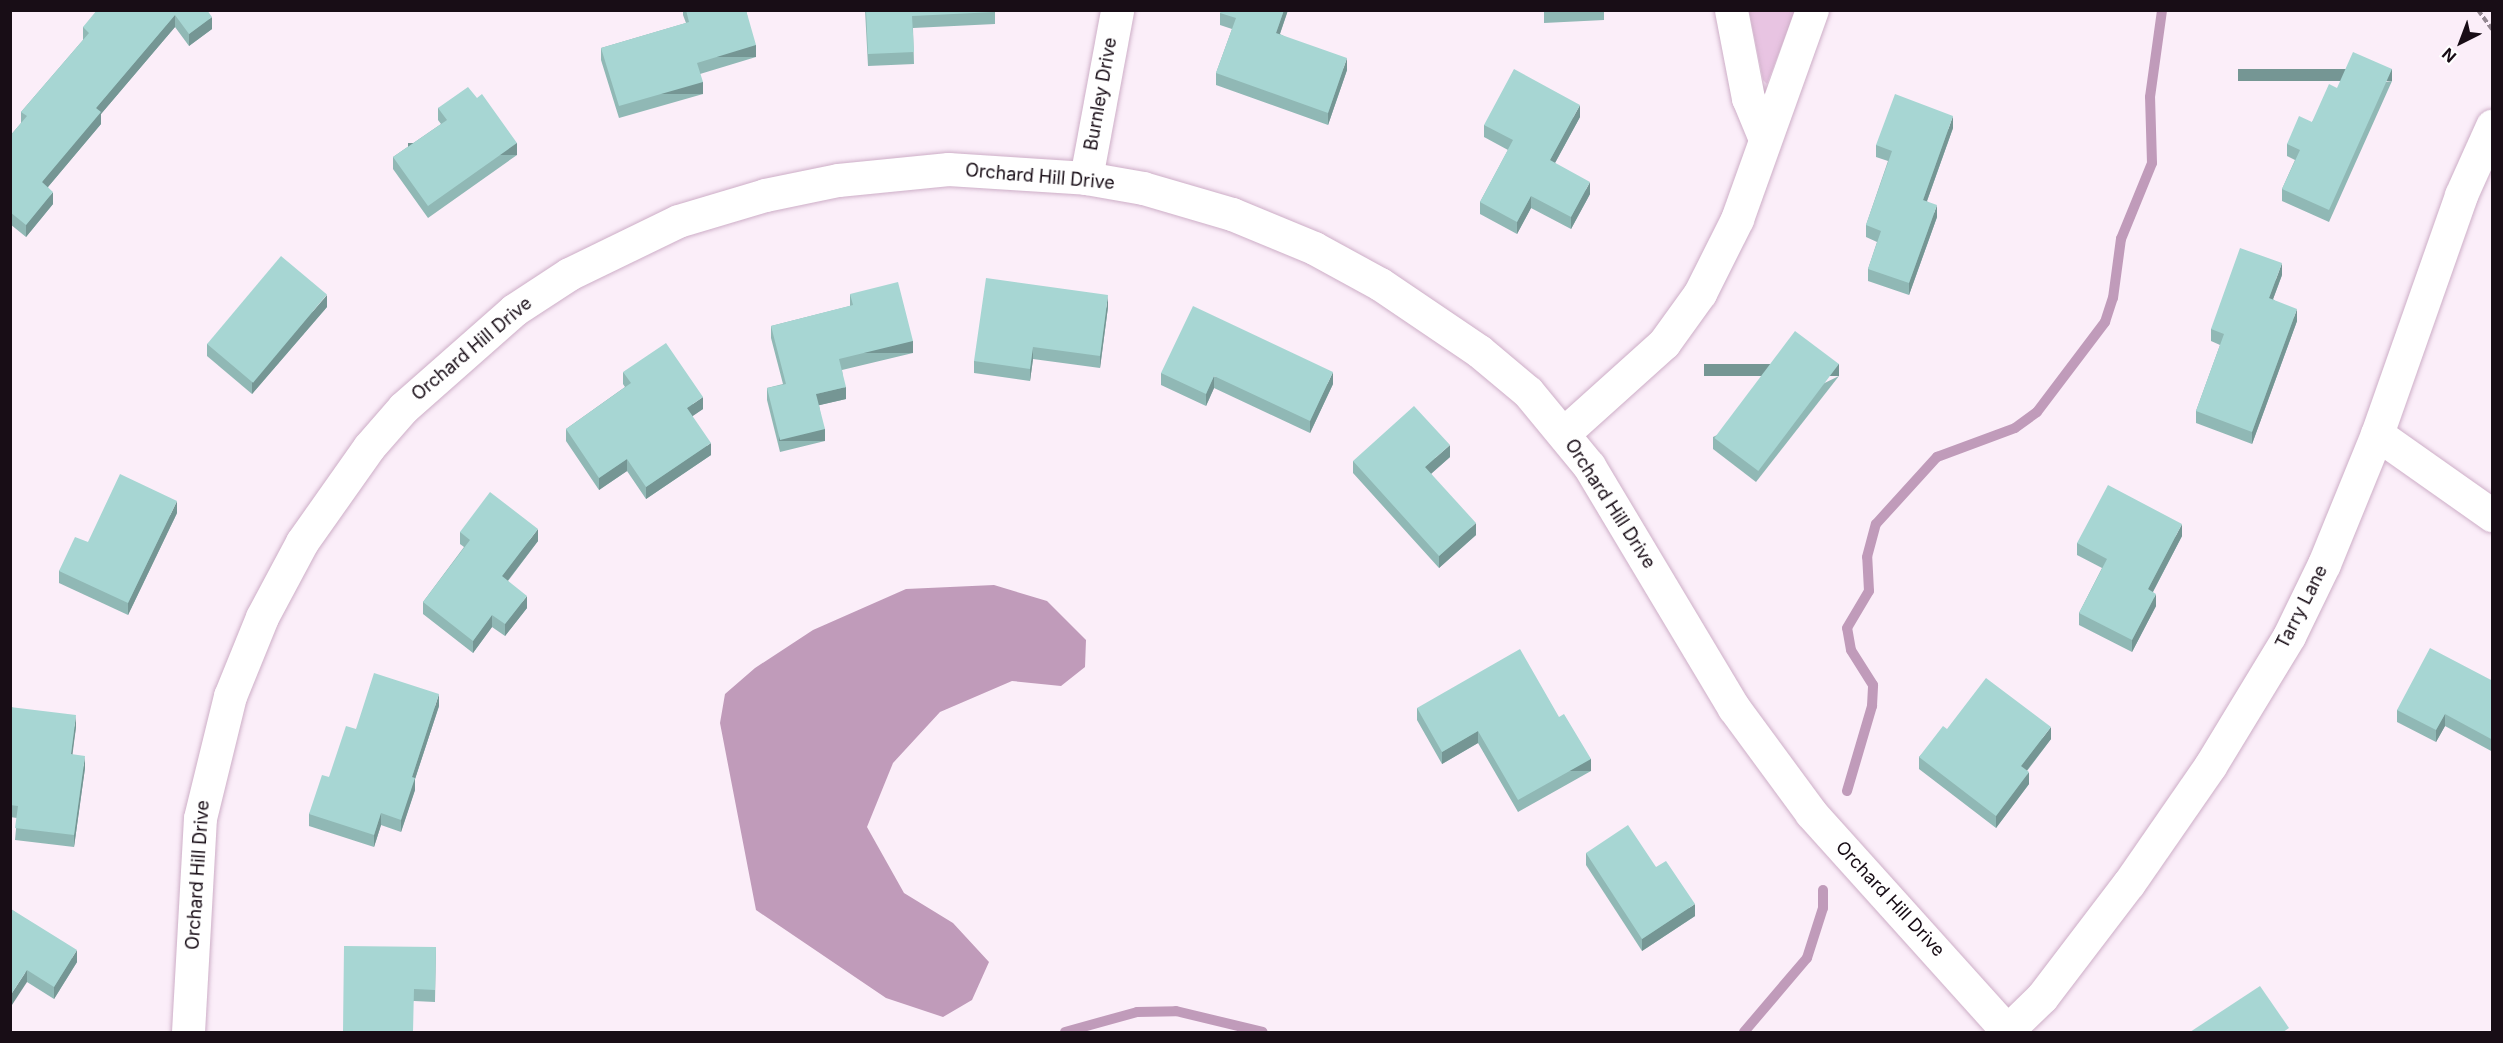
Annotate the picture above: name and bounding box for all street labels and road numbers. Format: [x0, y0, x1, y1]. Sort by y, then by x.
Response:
street label: Burnley Drive [1080, 36, 1122, 152]
street label: Orchard Hill Drive [964, 160, 1116, 194]
street label: Orchard Hill Drive [408, 293, 536, 405]
street label: Orchard Hill Drive [1560, 435, 1660, 573]
street label: Tarry Lane [2272, 562, 2332, 652]
street label: Orchard Hill Drive [182, 799, 214, 951]
street label: Orchard Hill Drive [1831, 837, 1949, 961]

